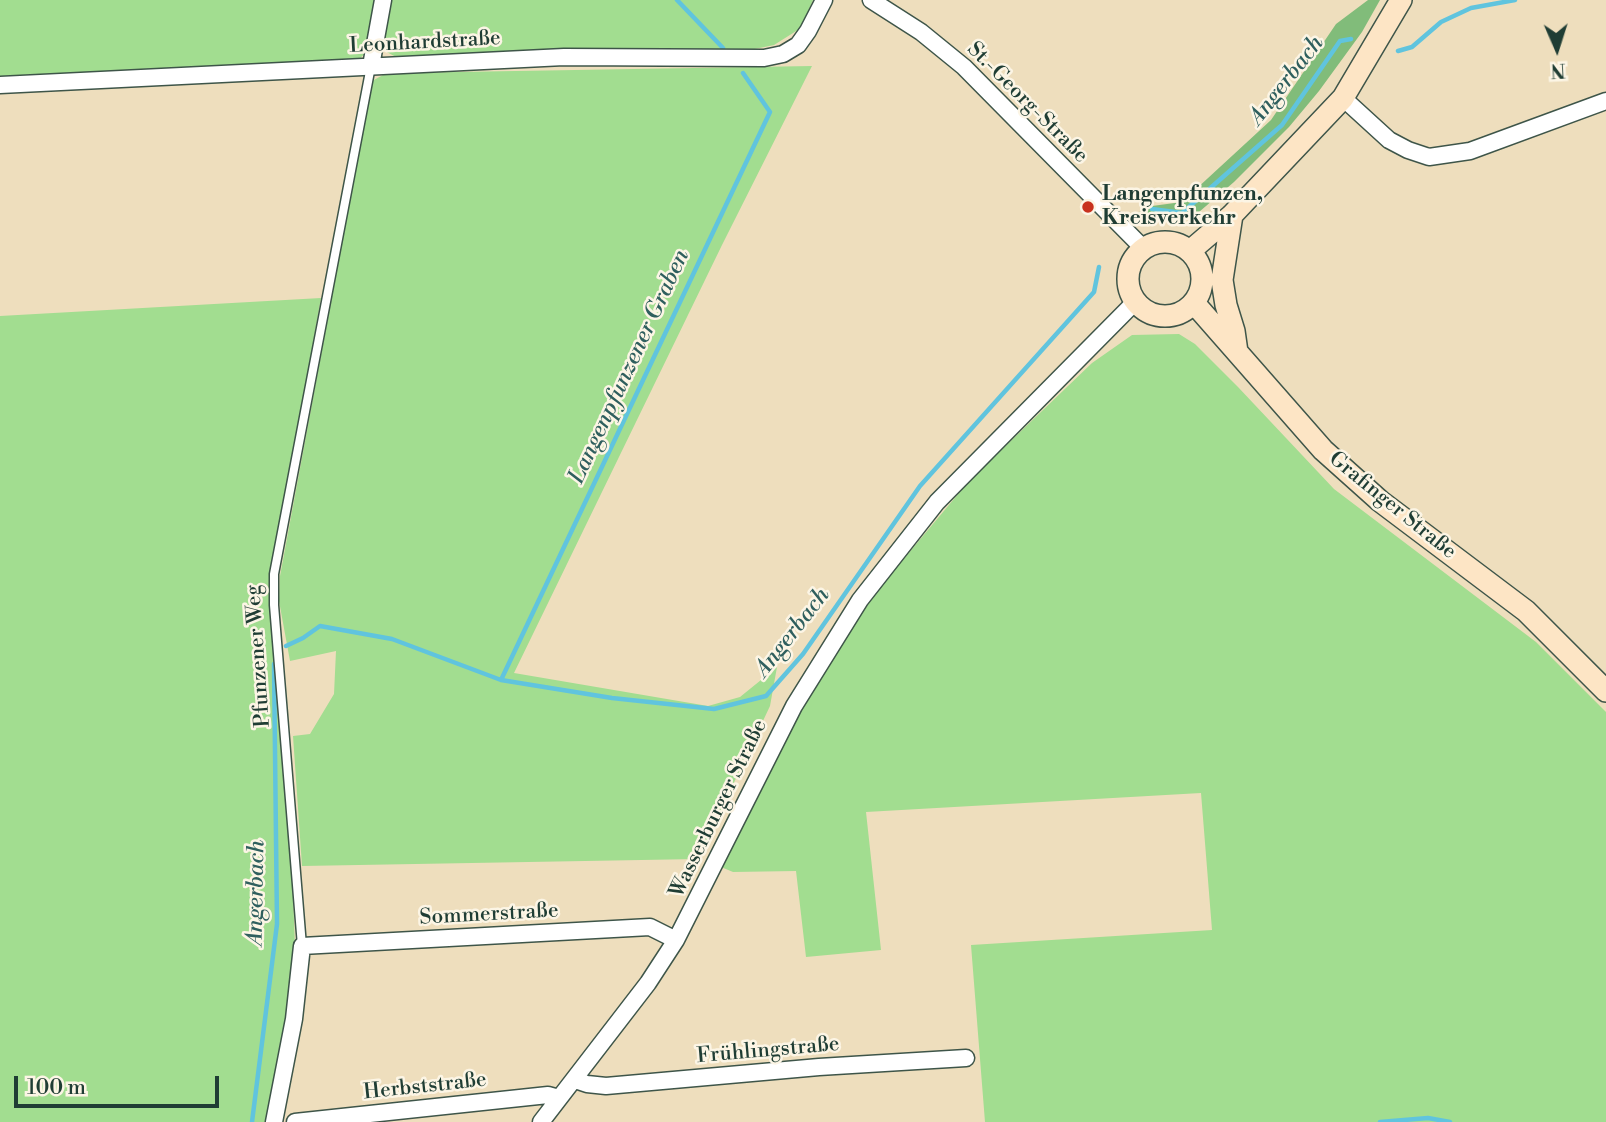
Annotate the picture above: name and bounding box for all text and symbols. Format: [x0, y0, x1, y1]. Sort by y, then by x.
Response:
north arrow [1522, 14, 1592, 84]
street label: Leonhardstraße [349, 26, 501, 60]
water label: Angerbach [1244, 31, 1330, 131]
street label: St.-Georg-Straße [961, 37, 1093, 169]
text: N [1550, 58, 1566, 82]
place label: Langenpfunzen, Kreisverkehr [1102, 182, 1263, 232]
marker: Langenpfunzen, Kreisverkehr [1080, 199, 1096, 215]
water label: Langenpfunzener Graben [564, 246, 696, 488]
street label: Grafinger Straße [1323, 447, 1461, 565]
water label: Angerbach [750, 583, 836, 683]
street label: Pfunzener Weg [241, 584, 277, 728]
street label: Wasserburger Straße [665, 716, 773, 902]
water label: Angerbach [242, 840, 272, 946]
street label: Sommerstraße [419, 899, 559, 931]
street label: Frühlingstraße [696, 1032, 840, 1070]
scale bar [18, 1062, 222, 1106]
street label: Herbststraße [362, 1068, 488, 1106]
text: 100 m [27, 1075, 86, 1101]

